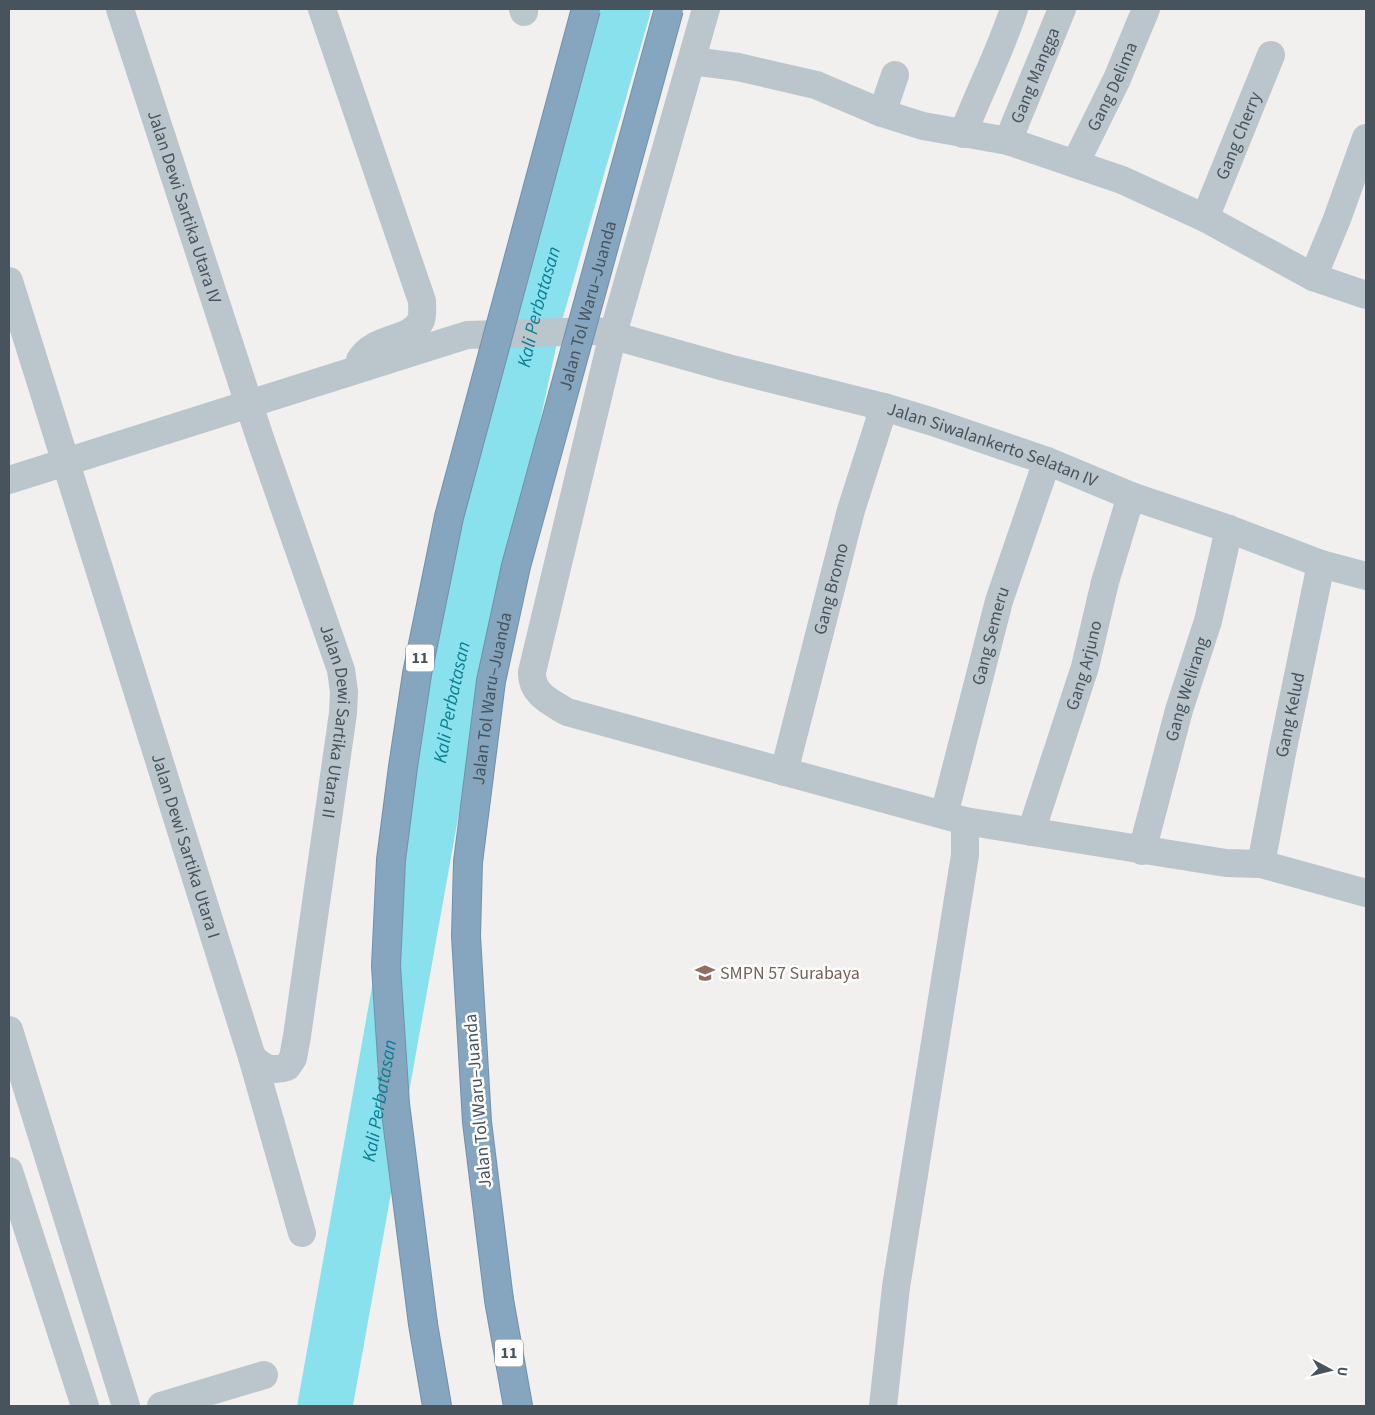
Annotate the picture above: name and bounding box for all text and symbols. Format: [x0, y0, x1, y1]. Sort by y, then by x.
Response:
street label: Gang Mangga [1004, 23, 1066, 127]
street label: Gang Delima [1081, 38, 1144, 135]
street label: Gang Cherry [1209, 87, 1268, 183]
street label: Jalan Dewi Sartika Utara IV [141, 107, 228, 307]
street label: Jalan Tol Waru–Juanda [552, 218, 623, 393]
water label: Kali Perbatasan [511, 243, 568, 370]
street label: Jalan Siwalankerto Selatan IV [884, 396, 1102, 493]
street label: Gang Bromo [807, 540, 855, 637]
street label: Gang Semeru [965, 583, 1016, 688]
street label: Jalan Tol Waru–Juanda [465, 610, 518, 786]
street label: Gang Arjuno [1059, 618, 1108, 714]
street label: Jalan Dewi Sartika Utara II [314, 621, 357, 820]
street label: Gang Welirang [1159, 633, 1215, 744]
water label: Kali Perbatasan [427, 639, 477, 765]
road number: 11 [406, 644, 434, 671]
street label: Gang Kelud [1269, 670, 1311, 760]
street label: Jalan Dewi Sartika Utara I [145, 750, 227, 942]
place label: SMPN 57 Surabaya [720, 961, 860, 986]
school or university icon: SMPN 57 Surabaya [694, 962, 716, 984]
street label: Jalan Tol Waru–Juanda [458, 1013, 498, 1189]
water label: Kali Perbatasan [355, 1038, 404, 1164]
road number: 11 [495, 1340, 523, 1366]
north arrow [1305, 1345, 1355, 1395]
text: U [1331, 1366, 1352, 1377]

